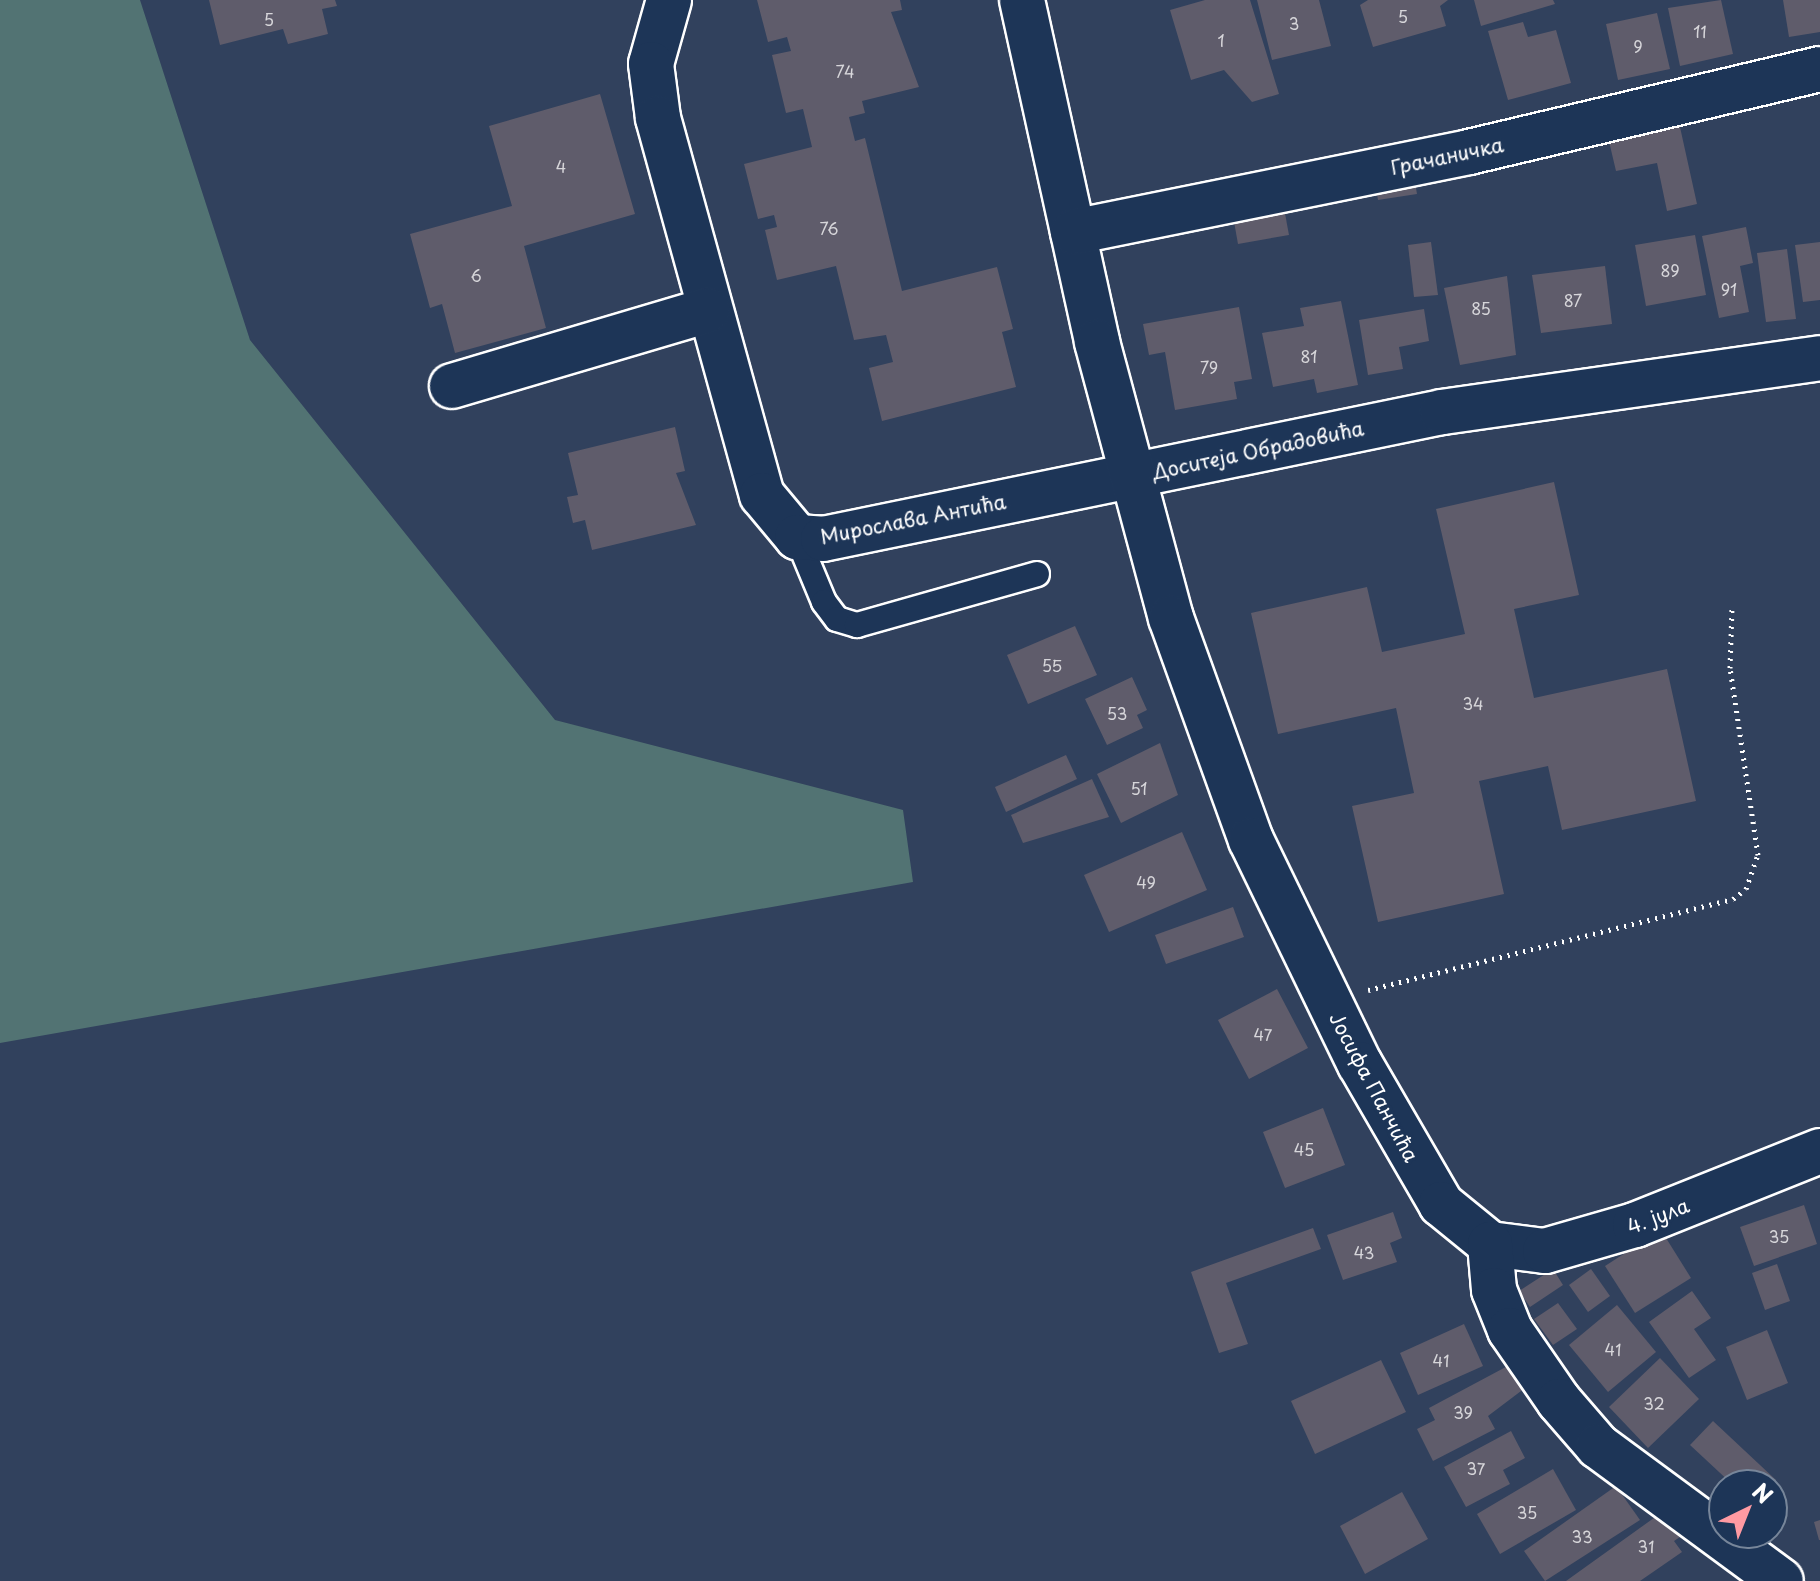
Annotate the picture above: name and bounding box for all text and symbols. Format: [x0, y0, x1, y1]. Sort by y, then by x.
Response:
house number: 5 [1398, 6, 1408, 26]
house number: 5 [264, 9, 274, 29]
house number: 3 [1289, 13, 1299, 33]
house number: 11 [1693, 21, 1707, 41]
house number: 1 [1217, 30, 1225, 50]
house number: 9 [1633, 36, 1643, 56]
house number: 74 [836, 61, 854, 81]
street label: Грачаничка [1388, 132, 1506, 180]
house number: 4 [556, 156, 566, 176]
house number: 76 [819, 218, 839, 238]
house number: 89 [1660, 260, 1680, 280]
house number: 6 [470, 265, 482, 285]
house number: 91 [1721, 279, 1737, 299]
house number: 87 [1564, 290, 1582, 310]
house number: 85 [1471, 298, 1491, 318]
house number: 81 [1300, 346, 1318, 366]
house number: 79 [1200, 357, 1218, 377]
street label: Доситеја Обрадовића [1150, 416, 1366, 484]
street label: Мирослава Антића [817, 489, 1009, 549]
house number: 55 [1042, 655, 1062, 675]
house number: 34 [1462, 693, 1484, 713]
house number: 53 [1107, 703, 1127, 723]
house number: 51 [1130, 778, 1148, 798]
house number: 49 [1136, 872, 1156, 892]
street label: Јосифа Панчића [1324, 1008, 1424, 1166]
house number: 47 [1254, 1024, 1272, 1044]
house number: 45 [1294, 1139, 1314, 1159]
street label: 4. јула [1623, 1193, 1693, 1239]
house number: 35 [1769, 1226, 1789, 1246]
house number: 43 [1354, 1242, 1374, 1262]
house number: 41 [1605, 1339, 1621, 1359]
house number: 41 [1433, 1350, 1449, 1370]
house number: 32 [1643, 1393, 1665, 1413]
house number: 39 [1453, 1402, 1473, 1422]
house number: 37 [1467, 1458, 1485, 1478]
north arrow [1708, 1469, 1788, 1549]
text: N [1746, 1475, 1781, 1511]
house number: 35 [1517, 1502, 1537, 1522]
house number: 33 [1571, 1526, 1593, 1546]
house number: 31 [1638, 1536, 1654, 1556]

